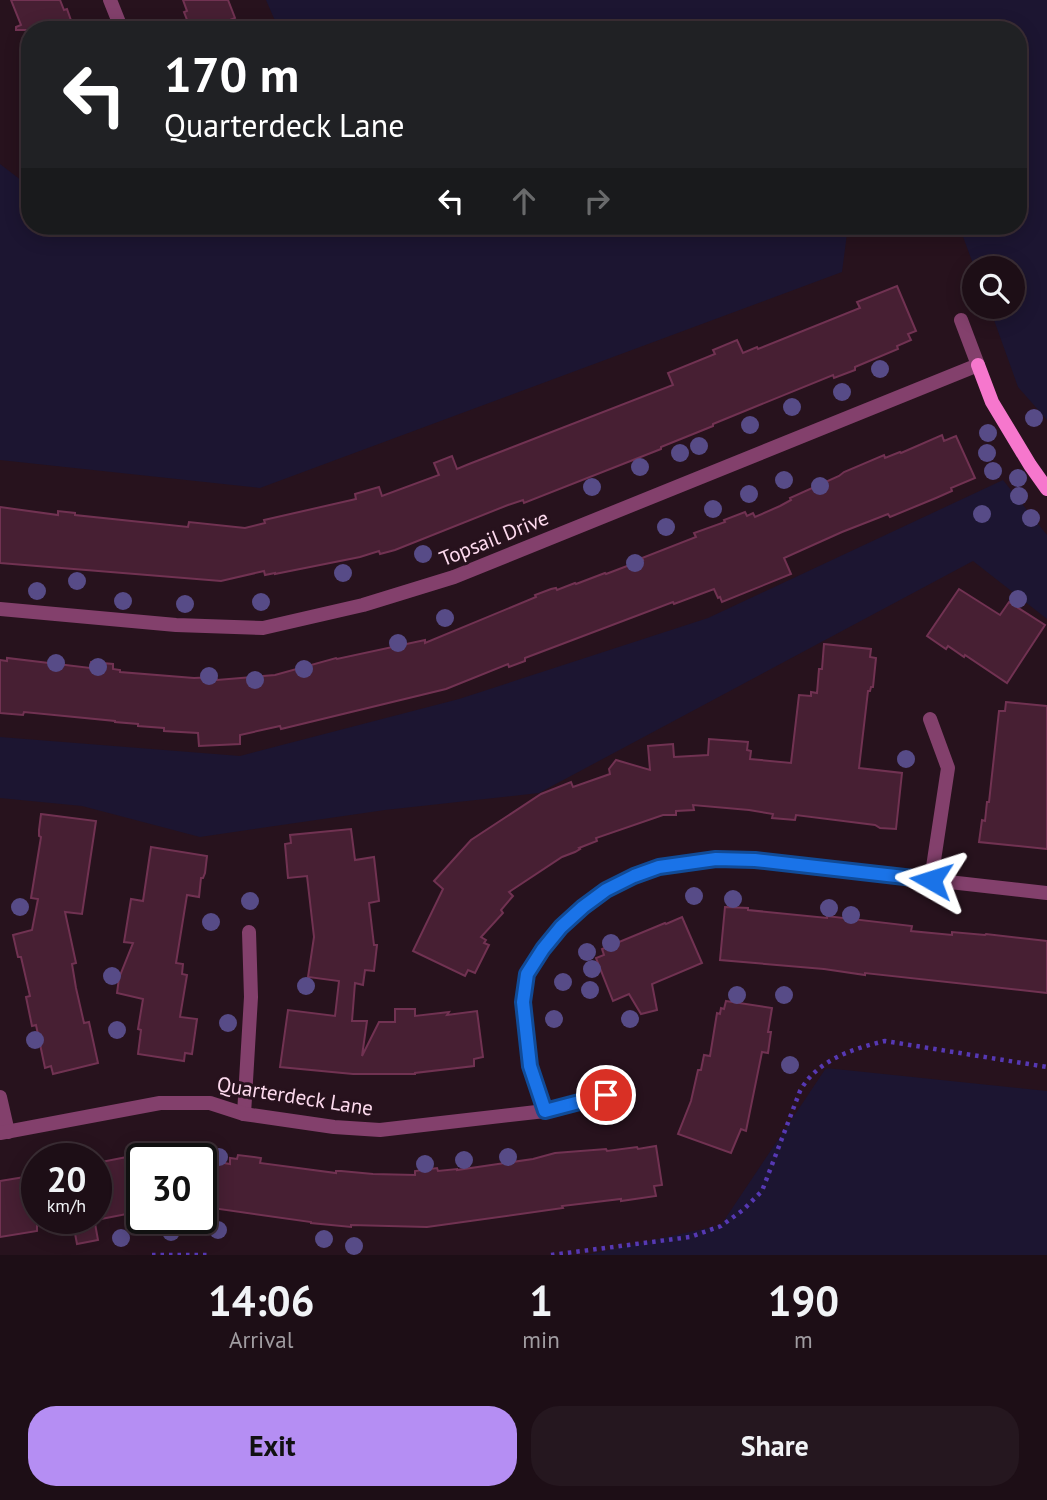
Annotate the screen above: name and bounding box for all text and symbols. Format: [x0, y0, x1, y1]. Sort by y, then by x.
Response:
text: 170 m [164, 42, 299, 106]
icon: left [49, 49, 140, 140]
text: Quarterdeck Lane [164, 104, 404, 146]
icon: left [432, 182, 470, 220]
icon: ahead [505, 182, 543, 220]
icon: right [578, 182, 616, 220]
map controls [962, 256, 1025, 319]
button: search [962, 256, 1025, 319]
street label: Topsail Drive [435, 504, 553, 572]
position arrow [894, 843, 968, 917]
pin [576, 1065, 636, 1125]
street label: Quarterdeck Lane [215, 1070, 375, 1122]
icon: arrive [587, 1076, 625, 1114]
speed limit sign: 30 [126, 1143, 217, 1234]
text: 20 [47, 1156, 86, 1202]
text: km/h [47, 1194, 86, 1217]
text: 14:06 [208, 1273, 314, 1328]
text: 1 [529, 1273, 553, 1328]
text: 190 [768, 1273, 839, 1328]
text: Arrival [229, 1325, 293, 1354]
text: min [522, 1325, 560, 1354]
text: m [794, 1325, 813, 1354]
button: Exit [28, 1406, 517, 1486]
button: Share [531, 1406, 1019, 1486]

